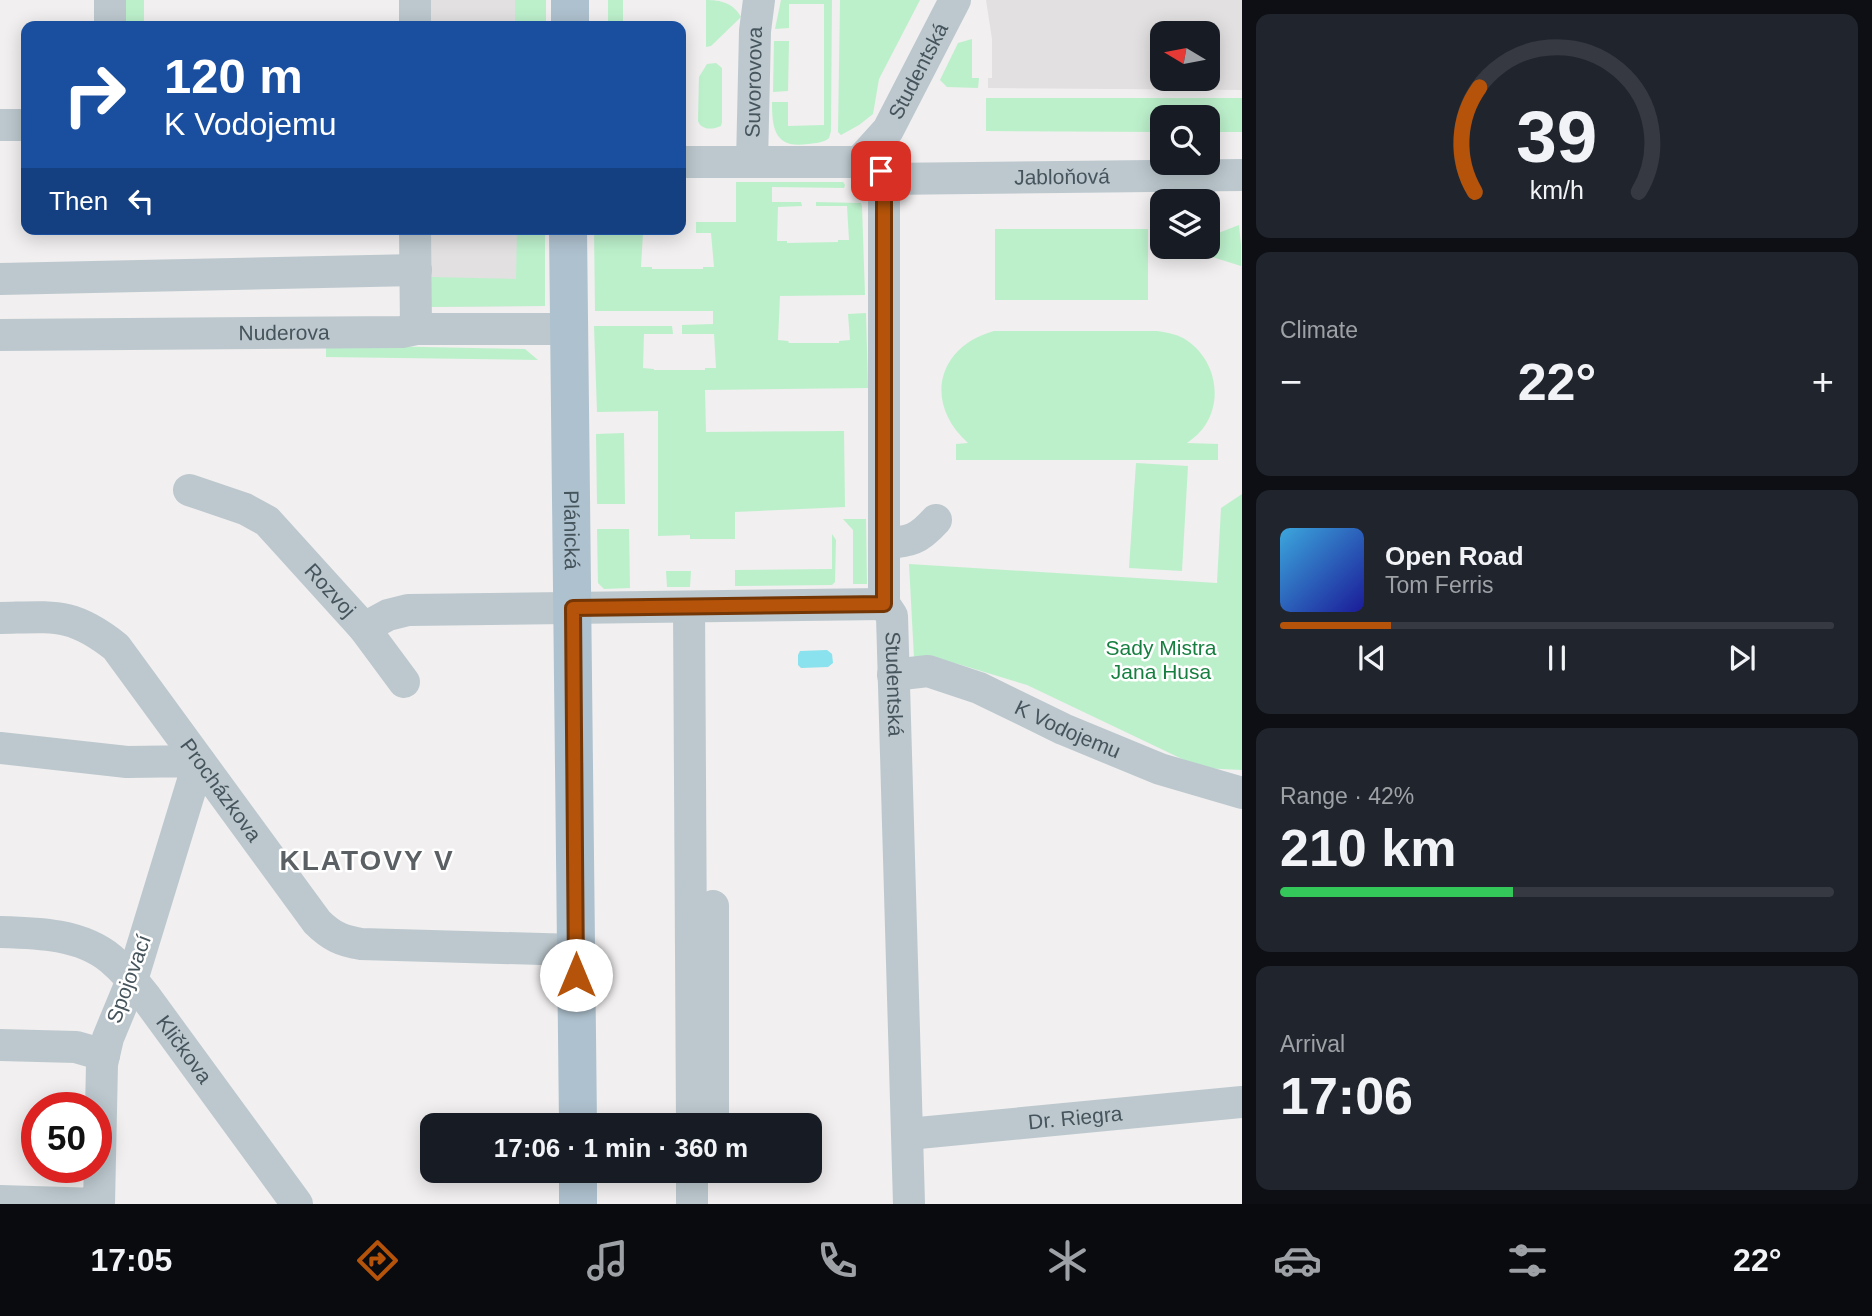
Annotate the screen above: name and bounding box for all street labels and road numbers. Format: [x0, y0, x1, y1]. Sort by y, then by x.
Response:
street label: Studentská [884, 19, 952, 123]
street label: Suvorovova [741, 26, 766, 138]
street label: Jabloňová [1014, 164, 1110, 189]
street label: Nuderova [238, 321, 330, 344]
street label: Plánická [560, 490, 584, 570]
street label: Rozvoj [300, 559, 360, 622]
street label: Studentská [881, 631, 907, 737]
street label: K Vodojemu [1011, 695, 1124, 763]
street label: Procházkova [176, 734, 266, 846]
street label: Spojovací [102, 931, 155, 1026]
street label: Kličkova [152, 1011, 217, 1088]
street label: Dr. Riegra [1027, 1101, 1124, 1133]

